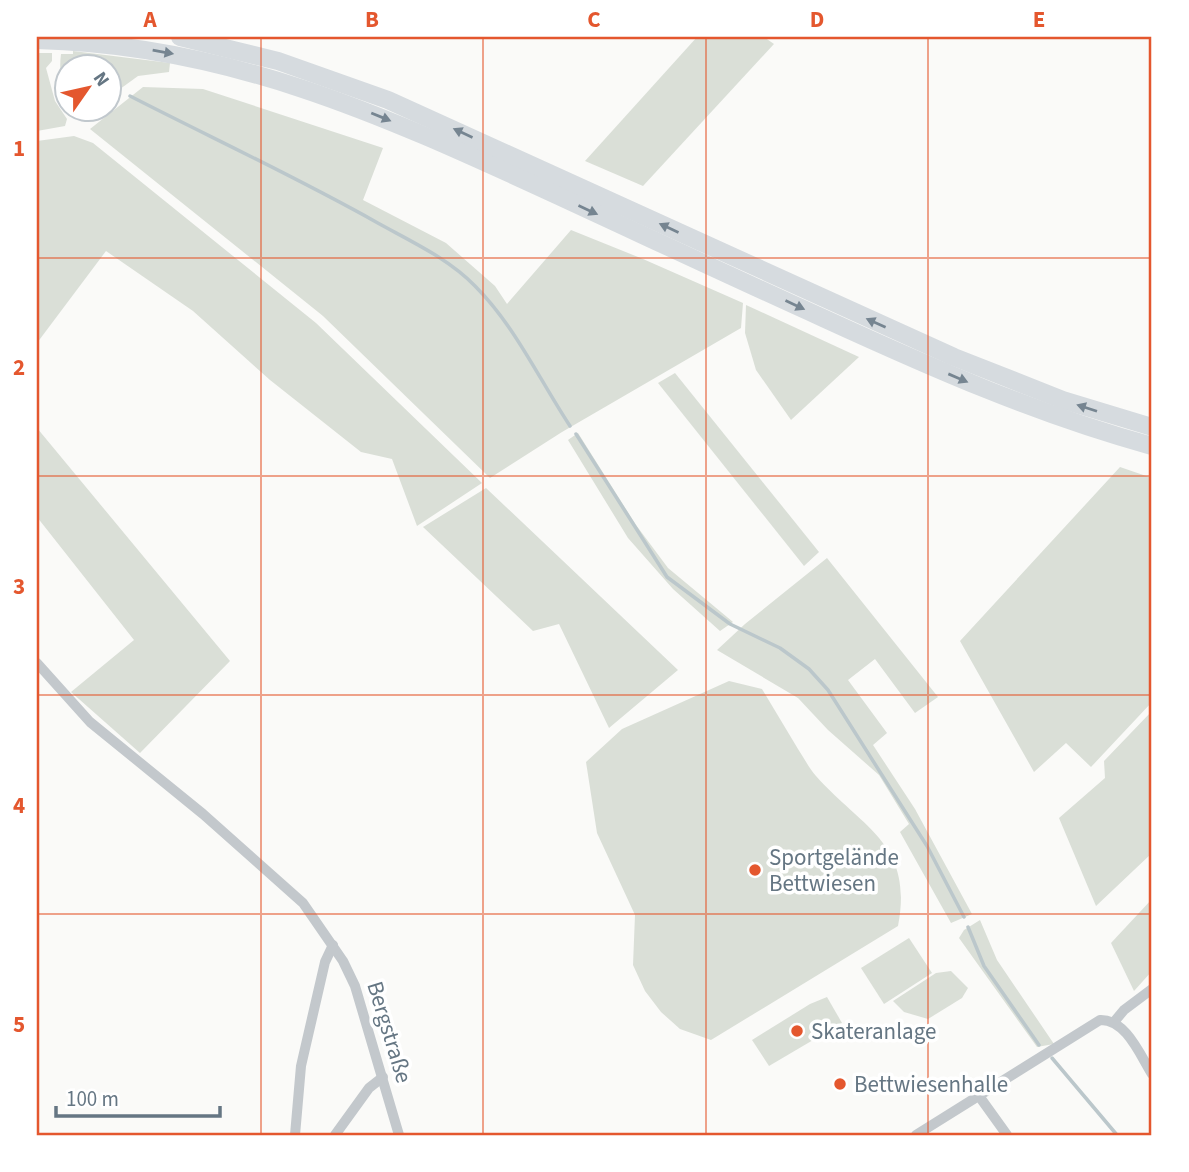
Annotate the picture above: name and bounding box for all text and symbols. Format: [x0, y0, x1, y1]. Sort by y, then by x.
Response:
text: A [142, 3, 157, 36]
text: B [365, 3, 379, 36]
text: C [587, 3, 601, 36]
text: D [810, 3, 824, 36]
text: E [1033, 3, 1045, 36]
one-way arrow [152, 47, 174, 58]
north arrow [52, 52, 122, 122]
text: N [86, 67, 116, 92]
one-way arrow [370, 112, 391, 123]
one-way arrow [452, 127, 473, 138]
text: 1 [13, 132, 25, 165]
one-way arrow [578, 205, 599, 216]
one-way arrow [659, 222, 679, 234]
one-way arrow [785, 300, 805, 311]
one-way arrow [866, 317, 886, 329]
text: 2 [13, 351, 25, 384]
one-way arrow [948, 372, 968, 384]
one-way arrow [1076, 402, 1097, 413]
text: 3 [13, 570, 25, 603]
text: 4 [13, 789, 25, 822]
place label: Sportgelände Bettwiesen [769, 841, 899, 900]
marker: Sportgelände Bettwiesen [747, 862, 763, 878]
street label: Bergstraße [358, 977, 421, 1087]
text: 5 [13, 1008, 25, 1041]
place label: Skateranlage [811, 1015, 936, 1048]
marker: Skateranlage [789, 1023, 805, 1039]
place label: Bettwiesenhalle [854, 1068, 1008, 1101]
scale bar [56, 1074, 220, 1118]
marker: Bettwiesenhalle [832, 1076, 848, 1092]
text: 100 m [66, 1084, 119, 1114]

